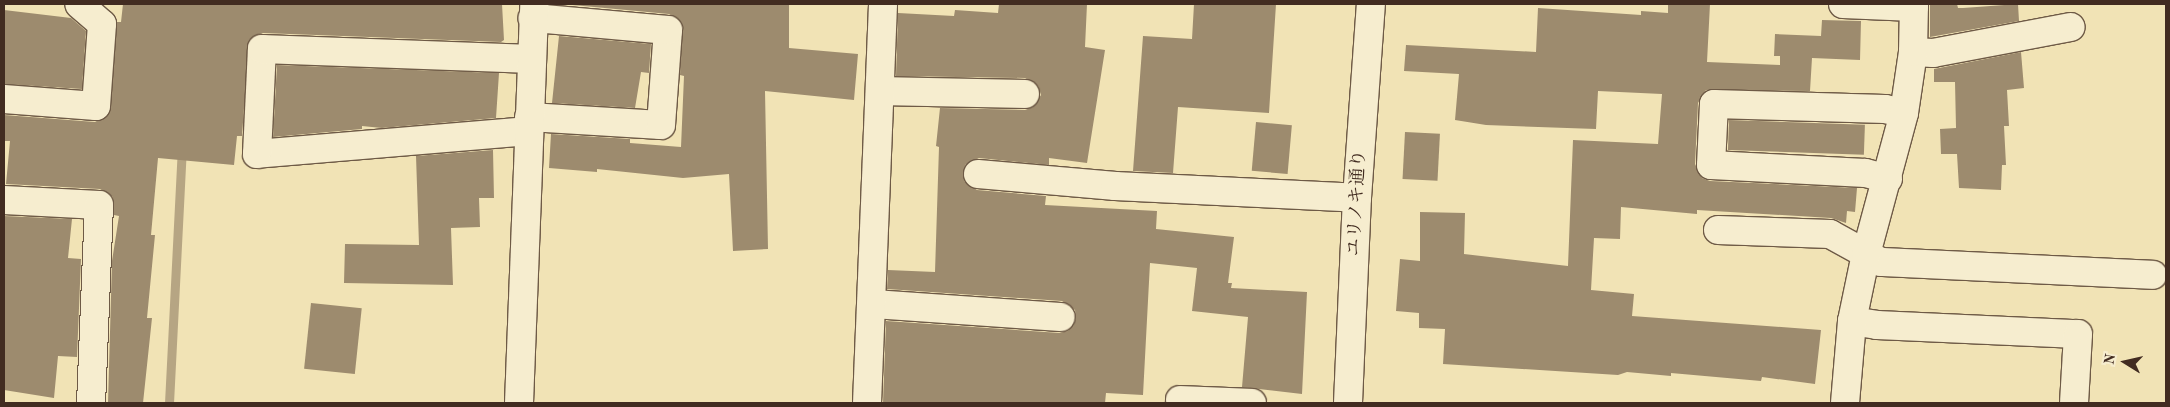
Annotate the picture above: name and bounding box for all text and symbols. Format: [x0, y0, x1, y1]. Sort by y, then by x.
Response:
street label: ユリノキ通り [1343, 149, 1371, 257]
north arrow [2100, 337, 2150, 387]
text: N [2102, 353, 2118, 366]

